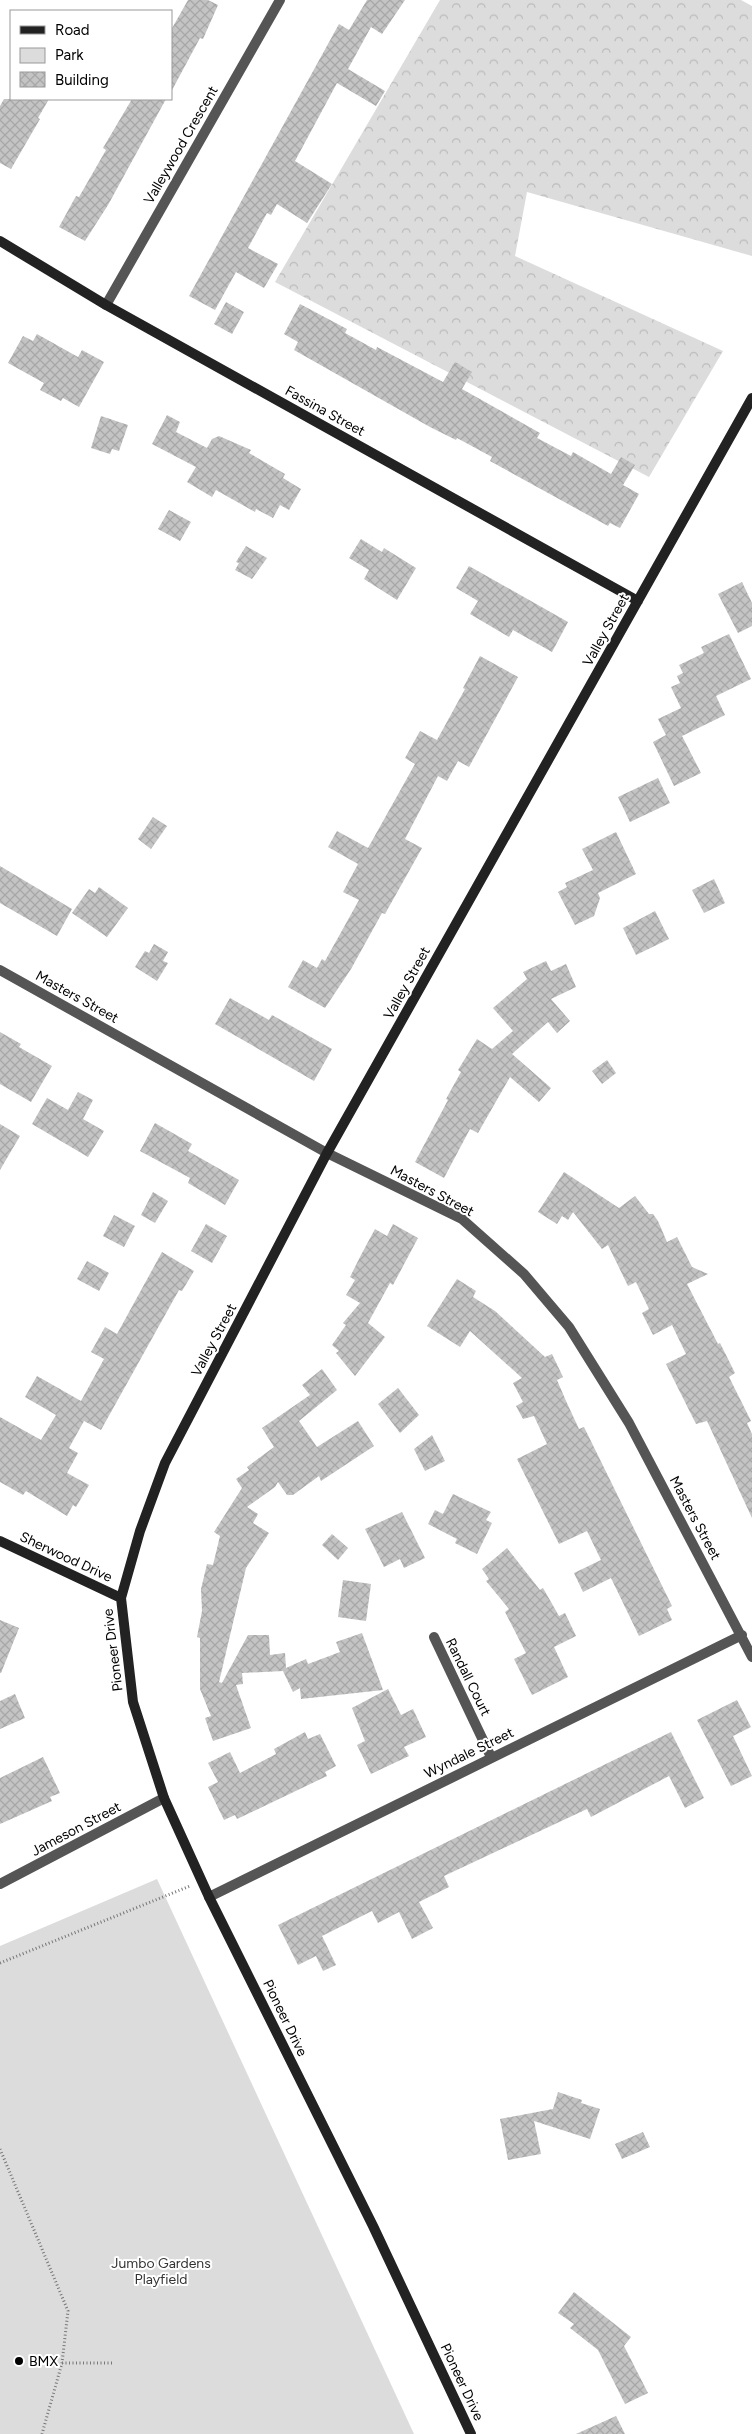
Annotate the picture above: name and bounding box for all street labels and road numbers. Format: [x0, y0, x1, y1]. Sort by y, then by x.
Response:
street label: Valleywood Crescent [140, 83, 222, 207]
street label: Fassina Street [282, 382, 368, 440]
street label: Valley Street [579, 591, 633, 669]
street label: Valley Street [380, 944, 434, 1022]
street label: Masters Street [33, 967, 121, 1027]
street label: Masters Street [387, 1162, 477, 1220]
street label: Valley Street [188, 1301, 240, 1379]
street label: Masters Street [666, 1473, 724, 1563]
street label: Sherwood Drive [17, 1528, 115, 1586]
street label: Pioneer Drive [99, 1607, 127, 1692]
street label: Randall Court [442, 1635, 494, 1719]
street label: Wyndale Street [422, 1724, 516, 1782]
street label: Jameson Street [28, 1798, 124, 1860]
street label: Pioneer Drive [259, 1977, 311, 2059]
street label: Pioneer Drive [437, 2341, 487, 2424]

